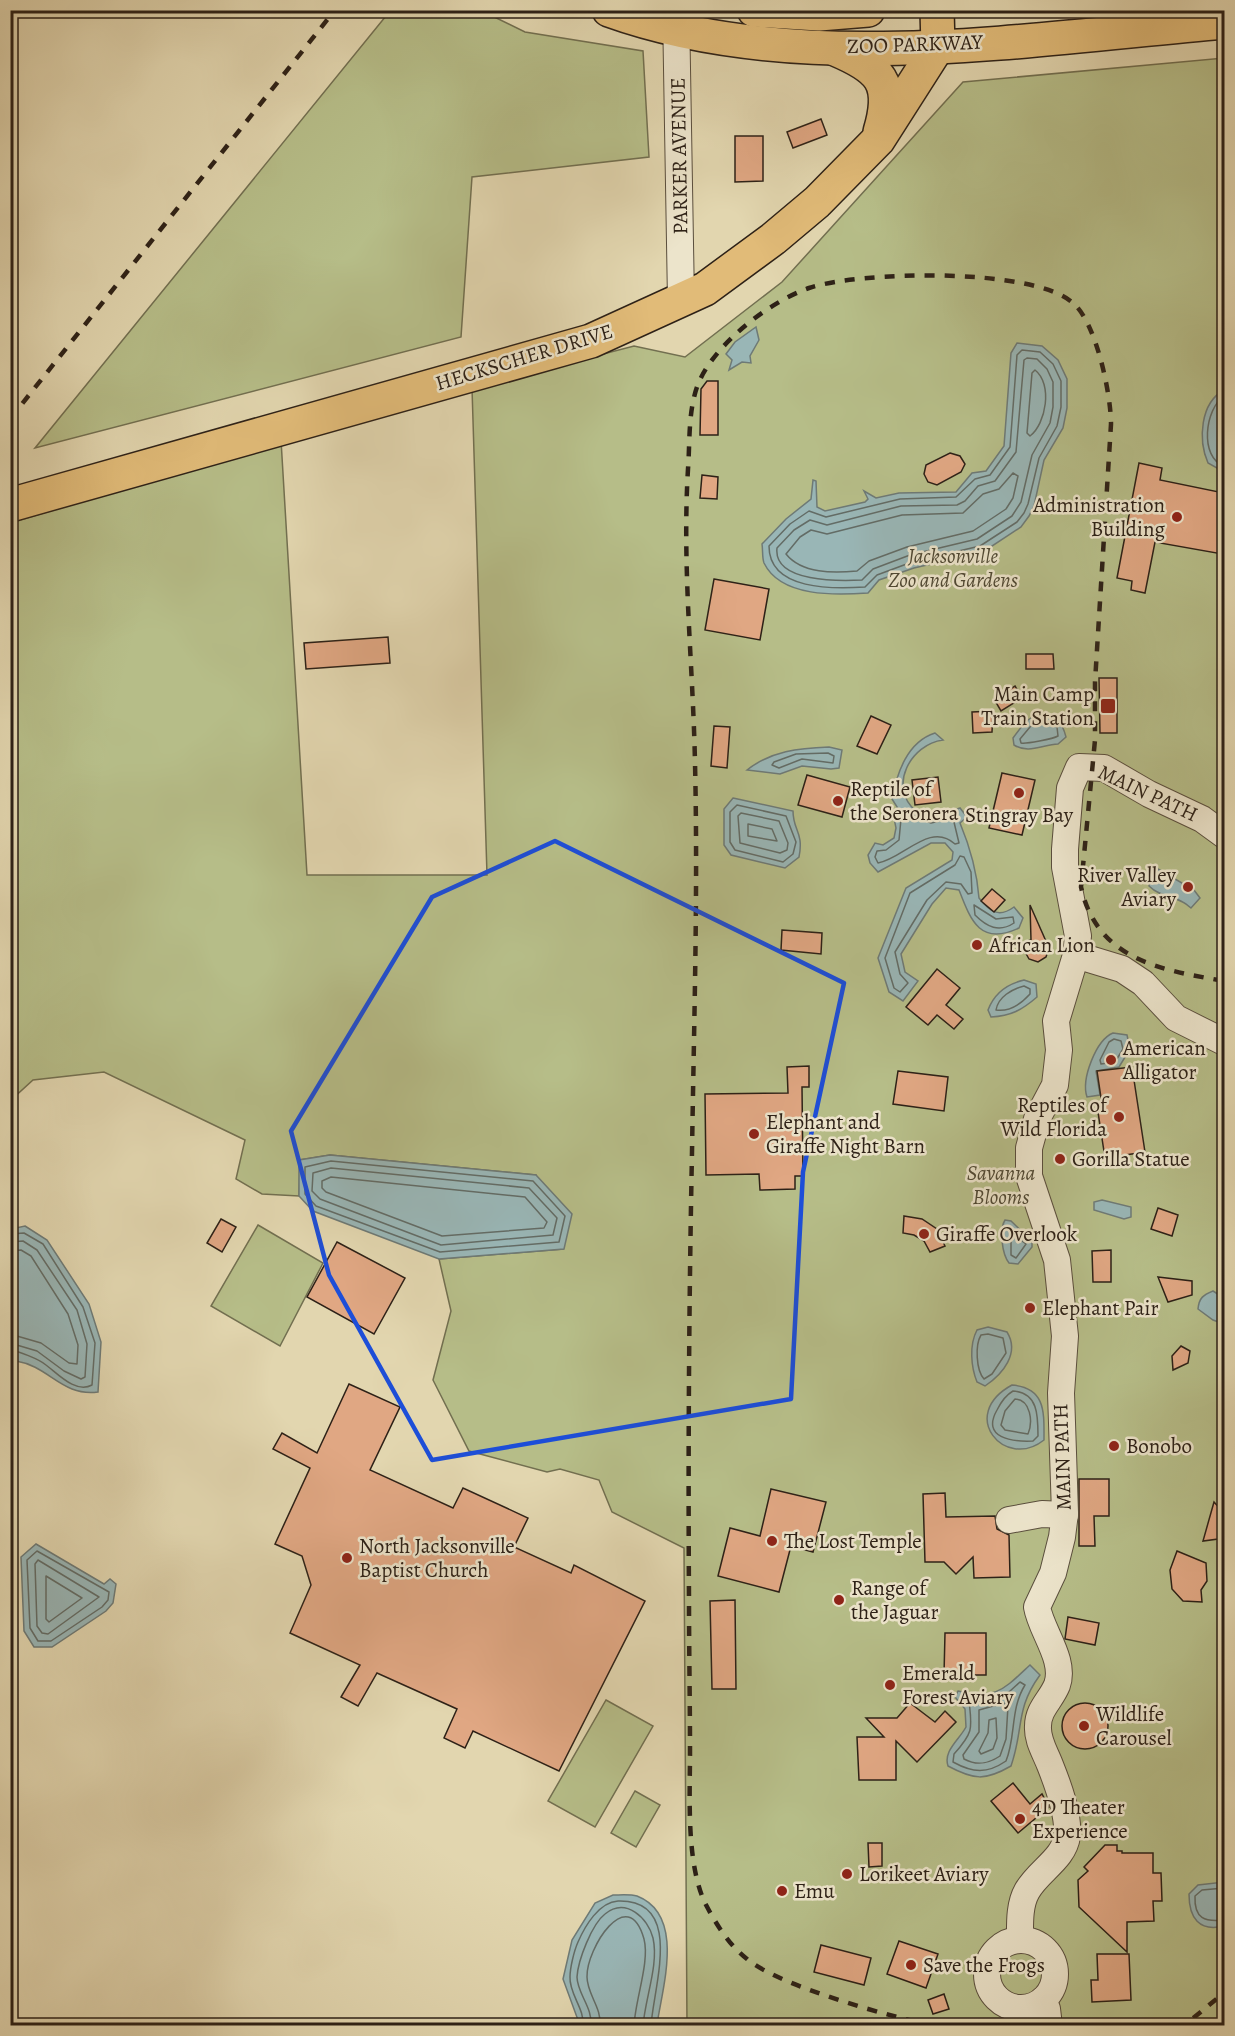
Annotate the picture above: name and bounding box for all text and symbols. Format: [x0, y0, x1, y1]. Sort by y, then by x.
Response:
street label: ZOO PARKWAY [847, 28, 984, 60]
street label: PARKER AVENUE [664, 77, 694, 235]
street label: HECKSCHER DRIVE [432, 317, 616, 397]
place label: Administration Building [1032, 491, 1165, 543]
marker: Administration Building [1170, 510, 1184, 524]
park label: Jacksonville Zoo and Gardens [888, 542, 1018, 594]
place label: Main Camp Train Station [981, 680, 1094, 732]
marker: Main Camp Train Station [1099, 697, 1117, 715]
street label: MAIN PATH [1094, 758, 1202, 828]
place label: Reptile of the Seronera [850, 775, 959, 827]
marker: Stingray Bay [1012, 786, 1026, 800]
marker: Reptile of the Seronera [831, 794, 845, 808]
place label: Stingray Bay [965, 801, 1074, 829]
place label: River Valley Aviary [1077, 861, 1177, 913]
marker: River Valley Aviary [1181, 880, 1195, 894]
place label: African Lion [988, 931, 1095, 959]
marker: African Lion [970, 938, 984, 952]
place label: American Alligator [1122, 1034, 1206, 1086]
marker: American Alligator [1104, 1053, 1118, 1067]
place label: Reptiles of Wild Florida [999, 1091, 1110, 1143]
place label: Elephant and Giraffe Night Barn [766, 1108, 925, 1160]
marker: Reptiles of Wild Florida [1112, 1110, 1126, 1124]
marker: Elephant and Giraffe Night Barn [747, 1127, 761, 1141]
place label: Gorilla Statue [1072, 1145, 1190, 1173]
marker: Gorilla Statue [1053, 1152, 1067, 1166]
park label: Savanna Blooms [967, 1159, 1036, 1211]
place label: Giraffe Overlook [936, 1220, 1078, 1248]
marker: Giraffe Overlook [917, 1227, 931, 1241]
place label: Elephant Pair [1042, 1294, 1159, 1322]
marker: Elephant Pair [1023, 1301, 1037, 1315]
street label: MAIN PATH [1046, 1403, 1078, 1511]
place label: Bonobo [1126, 1432, 1192, 1460]
marker: Bonobo [1107, 1439, 1121, 1453]
place label: The Lost Temple [784, 1527, 922, 1555]
place label: North Jacksonville Baptist Church [359, 1532, 515, 1584]
marker: The Lost Temple [765, 1534, 779, 1548]
marker: North Jacksonville Baptist Church [340, 1551, 354, 1565]
place label: Range of the Jaguar [851, 1574, 938, 1626]
marker: Range of the Jaguar [832, 1593, 846, 1607]
place label: Emerald Forest Aviary [902, 1659, 1014, 1711]
marker: Emerald Forest Aviary [883, 1678, 897, 1692]
place label: Wildlife Carousel [1095, 1700, 1172, 1752]
marker: Wildlife Carousel [1077, 1719, 1091, 1733]
place label: 4D Theater Experience [1032, 1793, 1128, 1845]
marker: 4D Theater Experience [1013, 1812, 1027, 1826]
place label: Lorikeet Aviary [859, 1860, 989, 1888]
marker: Lorikeet Aviary [840, 1867, 854, 1881]
place label: Emu [794, 1877, 835, 1905]
marker: Emu [775, 1884, 789, 1898]
place label: Save the Frogs [923, 1951, 1045, 1979]
marker: Save the Frogs [904, 1958, 918, 1972]

